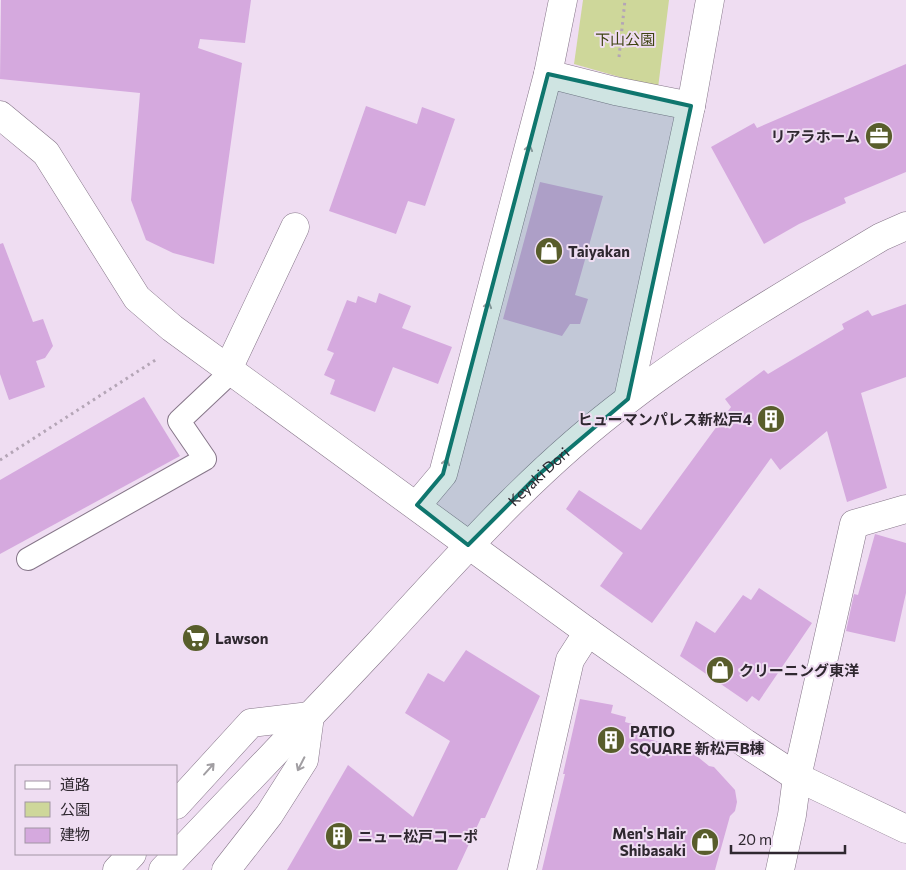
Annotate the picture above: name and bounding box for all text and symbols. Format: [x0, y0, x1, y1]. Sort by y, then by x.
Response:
park label: 下山公園 [595, 30, 655, 48]
office icon: リアラホーム [864, 121, 894, 151]
place label: リアラホーム [770, 127, 860, 145]
one-way arrow [524, 145, 533, 161]
shop icon: Taiyakan [534, 236, 564, 266]
place label: Taiyakan [568, 242, 630, 260]
one-way arrow [483, 302, 492, 318]
building icon: ヒューマンパレス新松戸4 [756, 404, 786, 434]
place label: ヒューマンパレス新松戸4 [578, 410, 752, 428]
street label: Keyaki Dori [504, 443, 573, 509]
one-way arrow [441, 459, 450, 475]
supermarket icon: Lawson [181, 623, 211, 653]
place label: Lawson [215, 629, 268, 647]
shop icon: クリーニング東洋 [705, 655, 735, 685]
place label: クリーニング東洋 [739, 661, 859, 679]
place label: PATIO SQUARE 新松戸B棟 [630, 722, 765, 757]
building icon: PATIO SQUARE 新松戸B棟 [596, 725, 626, 755]
one-way arrow [296, 756, 306, 771]
one-way arrow [203, 763, 215, 776]
legend [15, 765, 178, 855]
text: 道路 [60, 775, 90, 793]
text: 公園 [60, 800, 90, 818]
building icon: ニュー松戸コーポ [324, 821, 354, 851]
scale bar [731, 822, 845, 854]
place label: Men's Hair Shibasaki [612, 824, 686, 859]
text: 建物 [60, 825, 90, 843]
place label: ニュー松戸コーポ [358, 827, 478, 845]
shop icon: Men's Hair Shibasaki [690, 827, 720, 857]
text: 20 m [738, 830, 772, 848]

